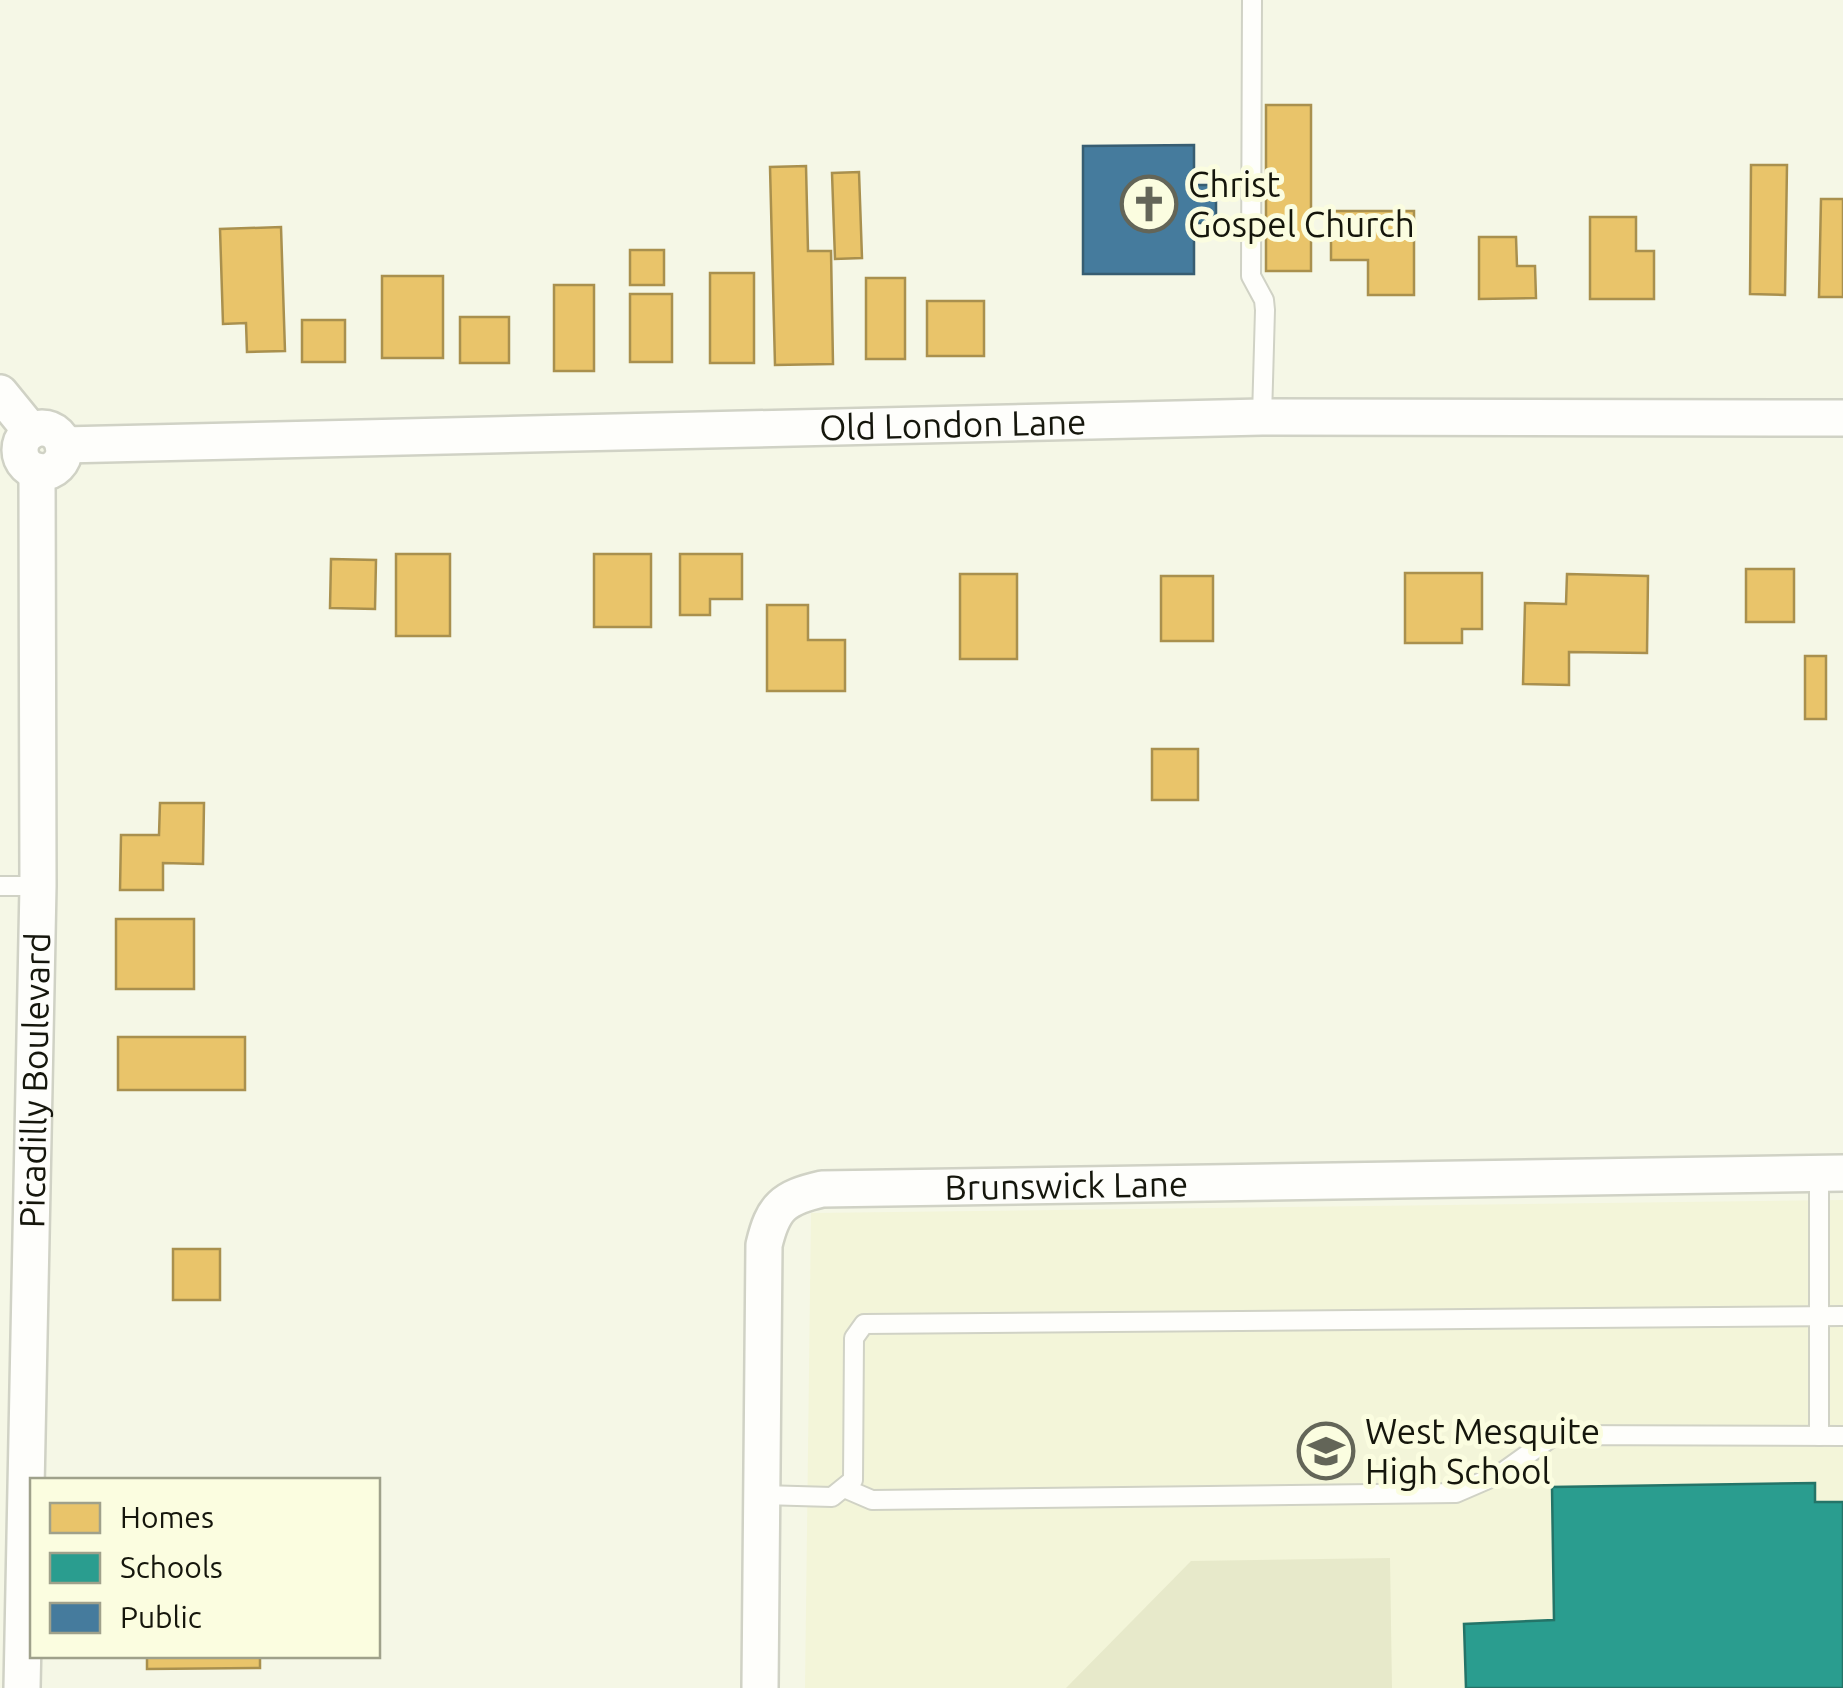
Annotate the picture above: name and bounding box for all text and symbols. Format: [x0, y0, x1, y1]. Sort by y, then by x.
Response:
place label: Christ Gospel Church [1188, 164, 1415, 244]
church icon: Christ Gospel Church [1119, 174, 1179, 234]
street label: Old London Lane [819, 401, 1087, 447]
street label: Picadilly Boulevard [11, 932, 57, 1228]
street label: Brunswick Lane [944, 1163, 1189, 1207]
place label: West Mesquite High School [1365, 1411, 1600, 1491]
school or university icon: West Mesquite High School [1296, 1421, 1356, 1481]
legend [30, 1478, 380, 1658]
text: Homes [120, 1500, 214, 1534]
text: Schools [120, 1550, 223, 1584]
text: Public [120, 1600, 202, 1634]

